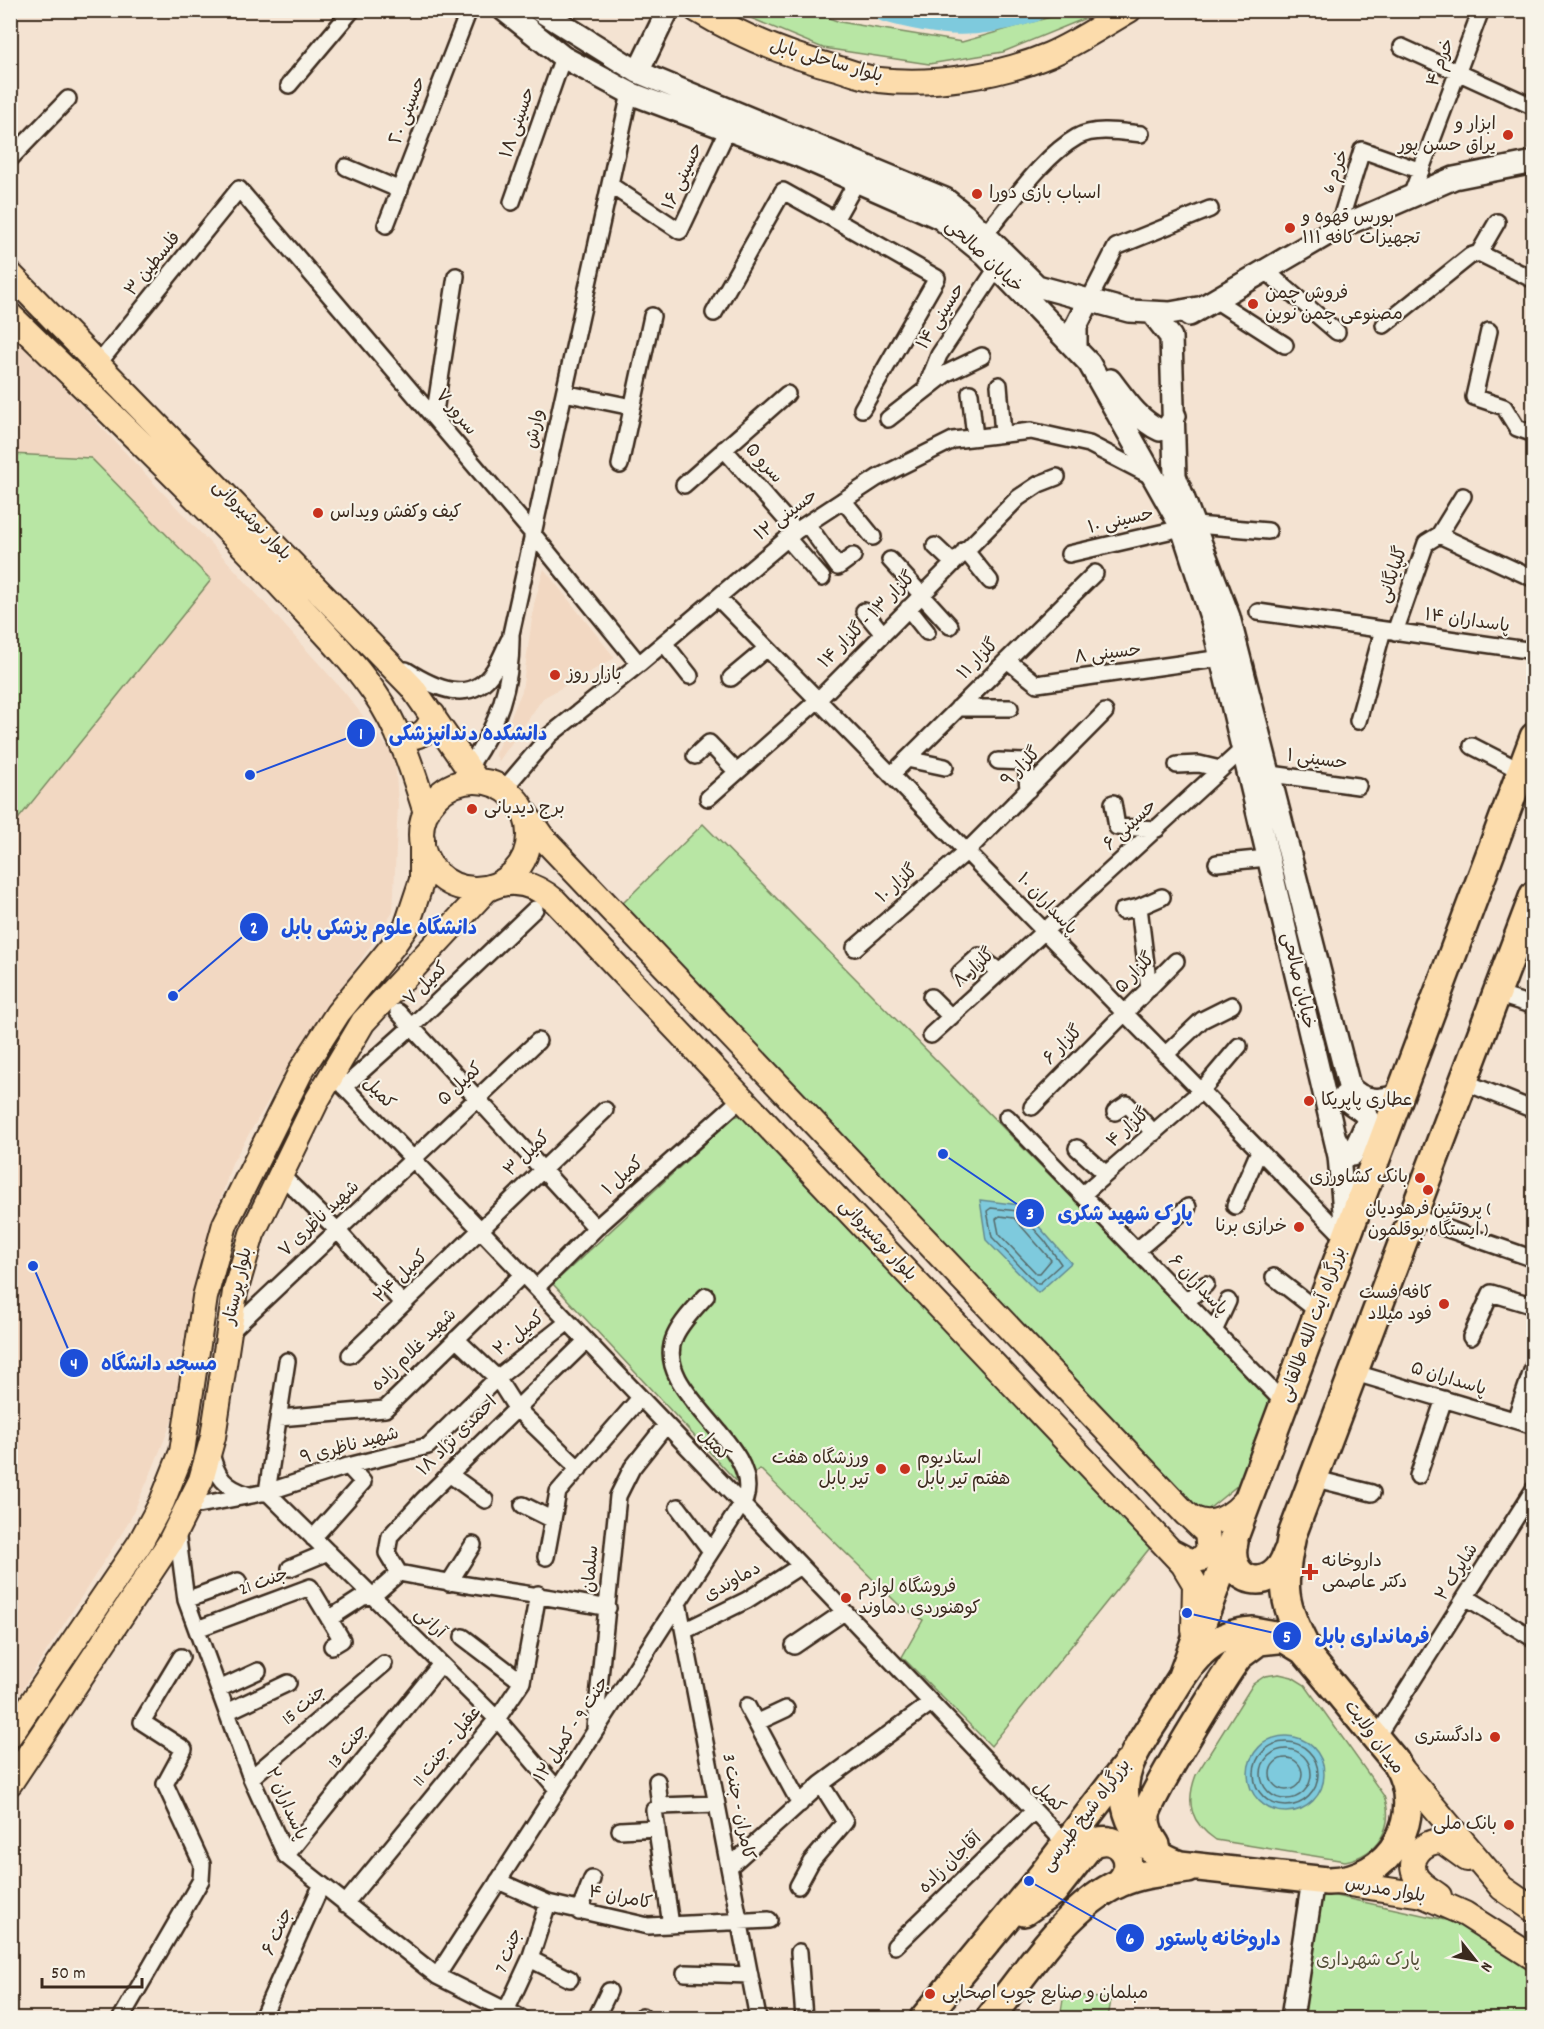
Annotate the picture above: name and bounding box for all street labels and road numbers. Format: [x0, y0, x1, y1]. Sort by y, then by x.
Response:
street label: بلوار ساحلی بابل [767, 34, 885, 90]
street label: خرم ۴ [1422, 35, 1462, 91]
street label: حسینی ٢٠ [385, 73, 433, 149]
street label: حسینی ۱۸ [495, 84, 543, 162]
street label: حسینی ۱۶ [657, 139, 711, 215]
street label: خرم 6 [1317, 147, 1357, 197]
street label: خيابان صالحی [939, 214, 1027, 300]
street label: فلسطین ۳ [120, 227, 188, 303]
street label: حسینی ۱۴ [912, 279, 972, 355]
street label: سرور ۷ [428, 384, 482, 442]
street label: وارش [520, 407, 552, 451]
street label: سرو ۵ [738, 438, 788, 490]
street label: بلوار نوشیروانی [206, 475, 296, 567]
street label: حسینی ۱۲ [750, 484, 824, 548]
street label: حسینی ۱۰ [1086, 502, 1156, 542]
street label: گلپایگانی [1373, 543, 1415, 607]
street label: گلزار ۱۳ - گلزار ۱۴ [814, 567, 922, 675]
street label: پاسداران ۱۴ [1423, 604, 1511, 640]
street label: گلزار ١١ [953, 633, 1006, 686]
street label: حسینی ۸ [1073, 638, 1143, 672]
street label: گلزار ٩ [996, 742, 1048, 794]
street label: حسینی ۱ [1285, 744, 1349, 778]
street label: حسینی ۶ [1099, 795, 1163, 857]
street label: گلزار ۱۰ [871, 859, 925, 910]
street label: پاسداران ١٠ [1010, 868, 1082, 942]
street label: خیابان صالحی [1274, 930, 1320, 1032]
street label: گلزار ۸ [948, 943, 1002, 995]
street label: گلزار ۵ [1110, 948, 1162, 1000]
street label: کمیل ۷ [399, 957, 455, 1013]
street label: گلزار ۶ [1038, 1020, 1090, 1072]
street label: کمیل ۵ [433, 1057, 489, 1113]
street label: کمیل [356, 1072, 400, 1116]
street label: گلزار ۴ [1102, 1103, 1156, 1155]
street label: کمیل ۳ [499, 1126, 557, 1184]
street label: کمیل ۱ [598, 1151, 650, 1202]
street label: شهید ناظری ۷ [274, 1176, 366, 1264]
street label: بلوار نوشیروانی [832, 1194, 922, 1288]
street label: بزرگراه آیت الله طالقانی [1274, 1244, 1354, 1406]
street label: بلوار پرستار [218, 1245, 260, 1329]
street label: کمیل ۲۴ [369, 1246, 435, 1310]
street label: پاسداران ۶ [1161, 1250, 1233, 1322]
street label: شهید غلام زاده [367, 1304, 463, 1398]
street label: کمیل ۲۰ [489, 1306, 551, 1363]
street label: پاسداران ۵ [1407, 1357, 1489, 1403]
street label: احمدی نژاد ۱۸ [412, 1391, 504, 1483]
street label: شهید ناظری ۹ [298, 1422, 402, 1472]
street label: کمیل [691, 1424, 735, 1468]
street label: شاپرک ۲ [1431, 1539, 1485, 1607]
street label: سلمان [577, 1544, 607, 1594]
street label: دماوندی [700, 1557, 766, 1609]
street label: جنت 21 [236, 1563, 292, 1603]
street label: آرانی [408, 1603, 451, 1646]
street label: جنت 9 - کمیل ۱۲ [529, 1672, 617, 1788]
street label: جنت 15 [277, 1680, 333, 1732]
street label: میدان ولایت [1337, 1696, 1409, 1780]
street label: عقیل - جنت 11 [408, 1701, 488, 1793]
street label: جنت 13 [323, 1719, 375, 1775]
street label: کامران - جنت 3 [714, 1752, 760, 1863]
street label: بزرگراه شیخ طبرسی [1036, 1754, 1138, 1878]
street label: پاسداران ۲ [258, 1763, 312, 1845]
street label: کمیل [1026, 1776, 1070, 1820]
street label: آقاجان زاده [914, 1826, 989, 1900]
street label: بلوار مدرس [1343, 1872, 1427, 1910]
street label: کامران ۴ [586, 1881, 654, 1917]
street label: جنت ۶ [257, 1904, 301, 1960]
street label: جنت 7 [490, 1925, 530, 1977]

